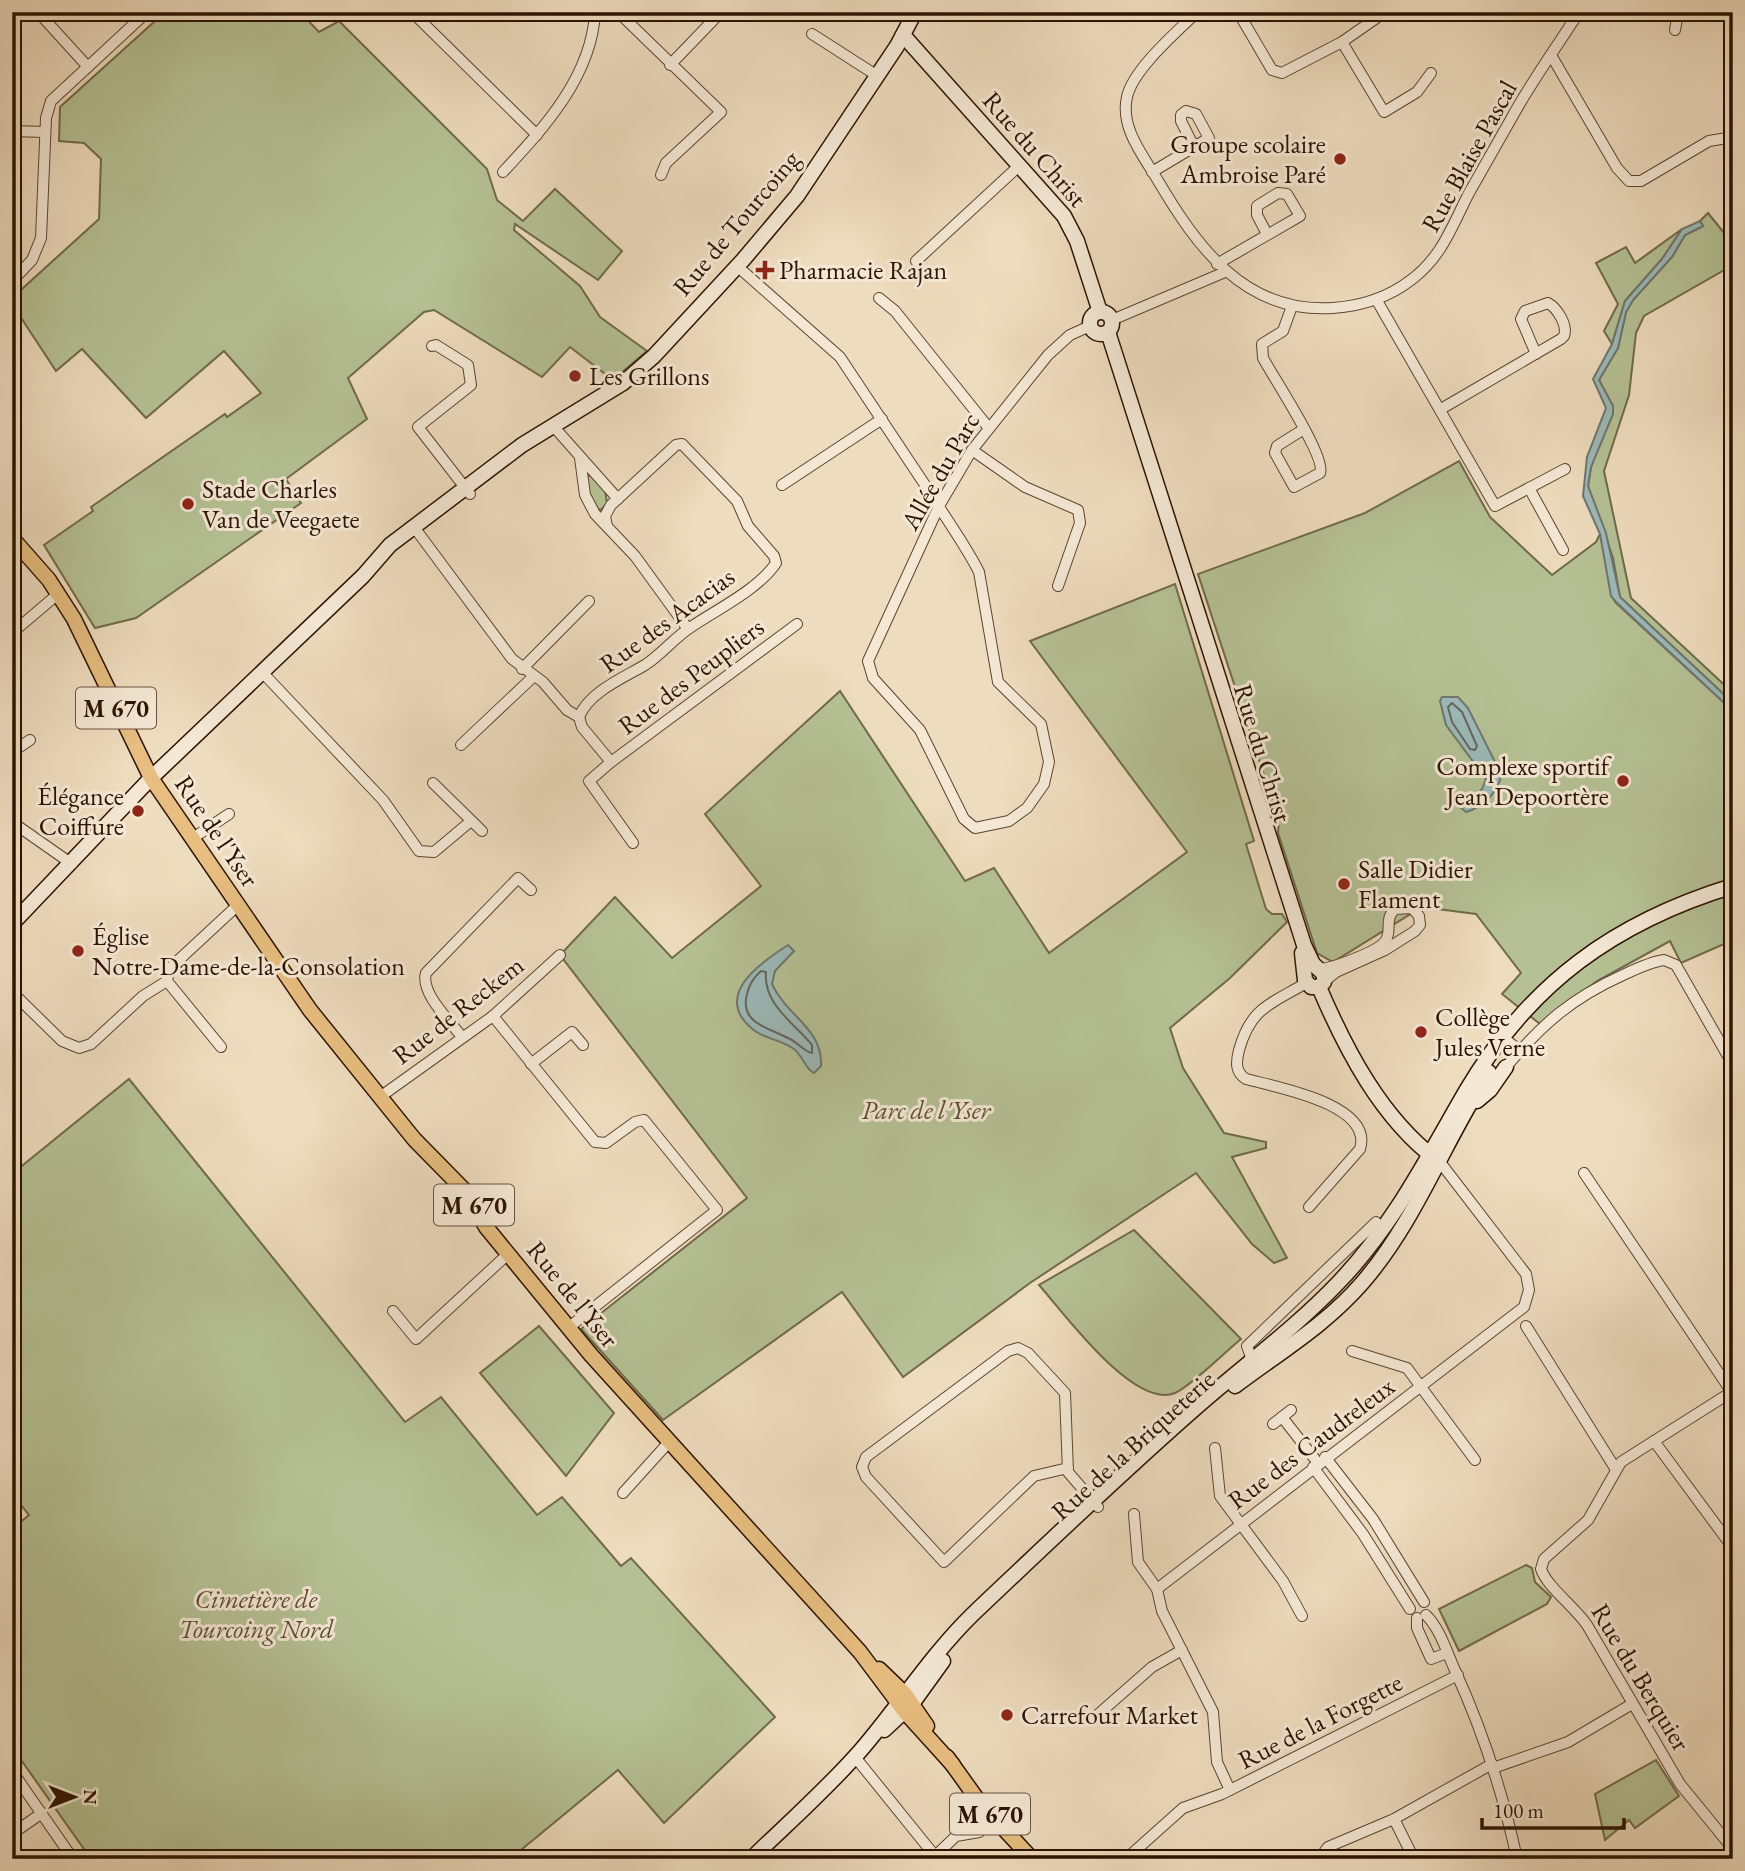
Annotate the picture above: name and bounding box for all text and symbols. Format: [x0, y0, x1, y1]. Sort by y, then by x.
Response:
street label: Rue Blaise Pascal [1413, 74, 1525, 238]
street label: Rue du Christ [975, 84, 1095, 214]
place label: Groupe scolaire Ambroise Paré [1170, 127, 1326, 191]
street label: Rue de Tourcoing [665, 142, 807, 303]
marker: Groupe scolaire Ambroise Paré [1332, 151, 1348, 167]
place label: Pharmacie Rajan [779, 253, 948, 287]
marker: Pharmacie Rajan [757, 262, 773, 278]
place label: Les Grillons [589, 359, 709, 393]
marker: Les Grillons [567, 368, 583, 384]
street label: Allée du Parc [892, 406, 987, 537]
place label: Stade Charles Van de Veegaete [202, 472, 360, 536]
marker: Stade Charles Van de Veegaete [180, 496, 196, 512]
street label: Rue des Acacias [593, 560, 741, 680]
street label: Rue des Peupliers [611, 610, 771, 742]
street label: Rue du Christ [1226, 680, 1300, 826]
road number: M 670 [76, 688, 156, 728]
place label: Complexe sportif Jean Depoortère [1436, 749, 1612, 813]
street label: Rue de l'Yser [167, 768, 267, 894]
marker: Complexe sportif Jean Depoortère [1615, 773, 1631, 789]
place label: Élégance Coiffure [37, 779, 124, 843]
marker: Élégance Coiffure [130, 803, 146, 819]
place label: Salle Didier Flament [1358, 852, 1473, 916]
marker: Salle Didier Flament [1336, 876, 1352, 892]
place label: Église Notre-Dame-de-la-Consolation [92, 919, 405, 983]
marker: Église Notre-Dame-de-la-Consolation [70, 943, 86, 959]
street label: Rue de Reckem [385, 948, 531, 1072]
place label: Collège Jules Verne [1433, 1000, 1545, 1064]
marker: Collège Jules Verne [1413, 1024, 1429, 1040]
park label: Parc de l'Yser [862, 1093, 992, 1127]
road number: M 670 [434, 1184, 514, 1226]
street label: Rue de l'Yser [520, 1234, 627, 1355]
street label: Rue de la Briqueterie [1044, 1362, 1222, 1528]
street label: Rue des Caudreleux [1221, 1369, 1402, 1517]
park label: Cimetière de Tourcoing Nord [179, 1582, 334, 1646]
street label: Rue du Berquier [1584, 1597, 1699, 1757]
street label: Rue de la Forgette [1232, 1665, 1408, 1777]
place label: Carrefour Market [1021, 1698, 1198, 1732]
marker: Carrefour Market [999, 1707, 1015, 1723]
north arrow [38, 1762, 108, 1832]
scale bar [1482, 1787, 1624, 1831]
text: N [78, 1789, 103, 1805]
road number: M 670 [950, 1794, 1030, 1835]
text: 100 m [1493, 1797, 1544, 1824]

